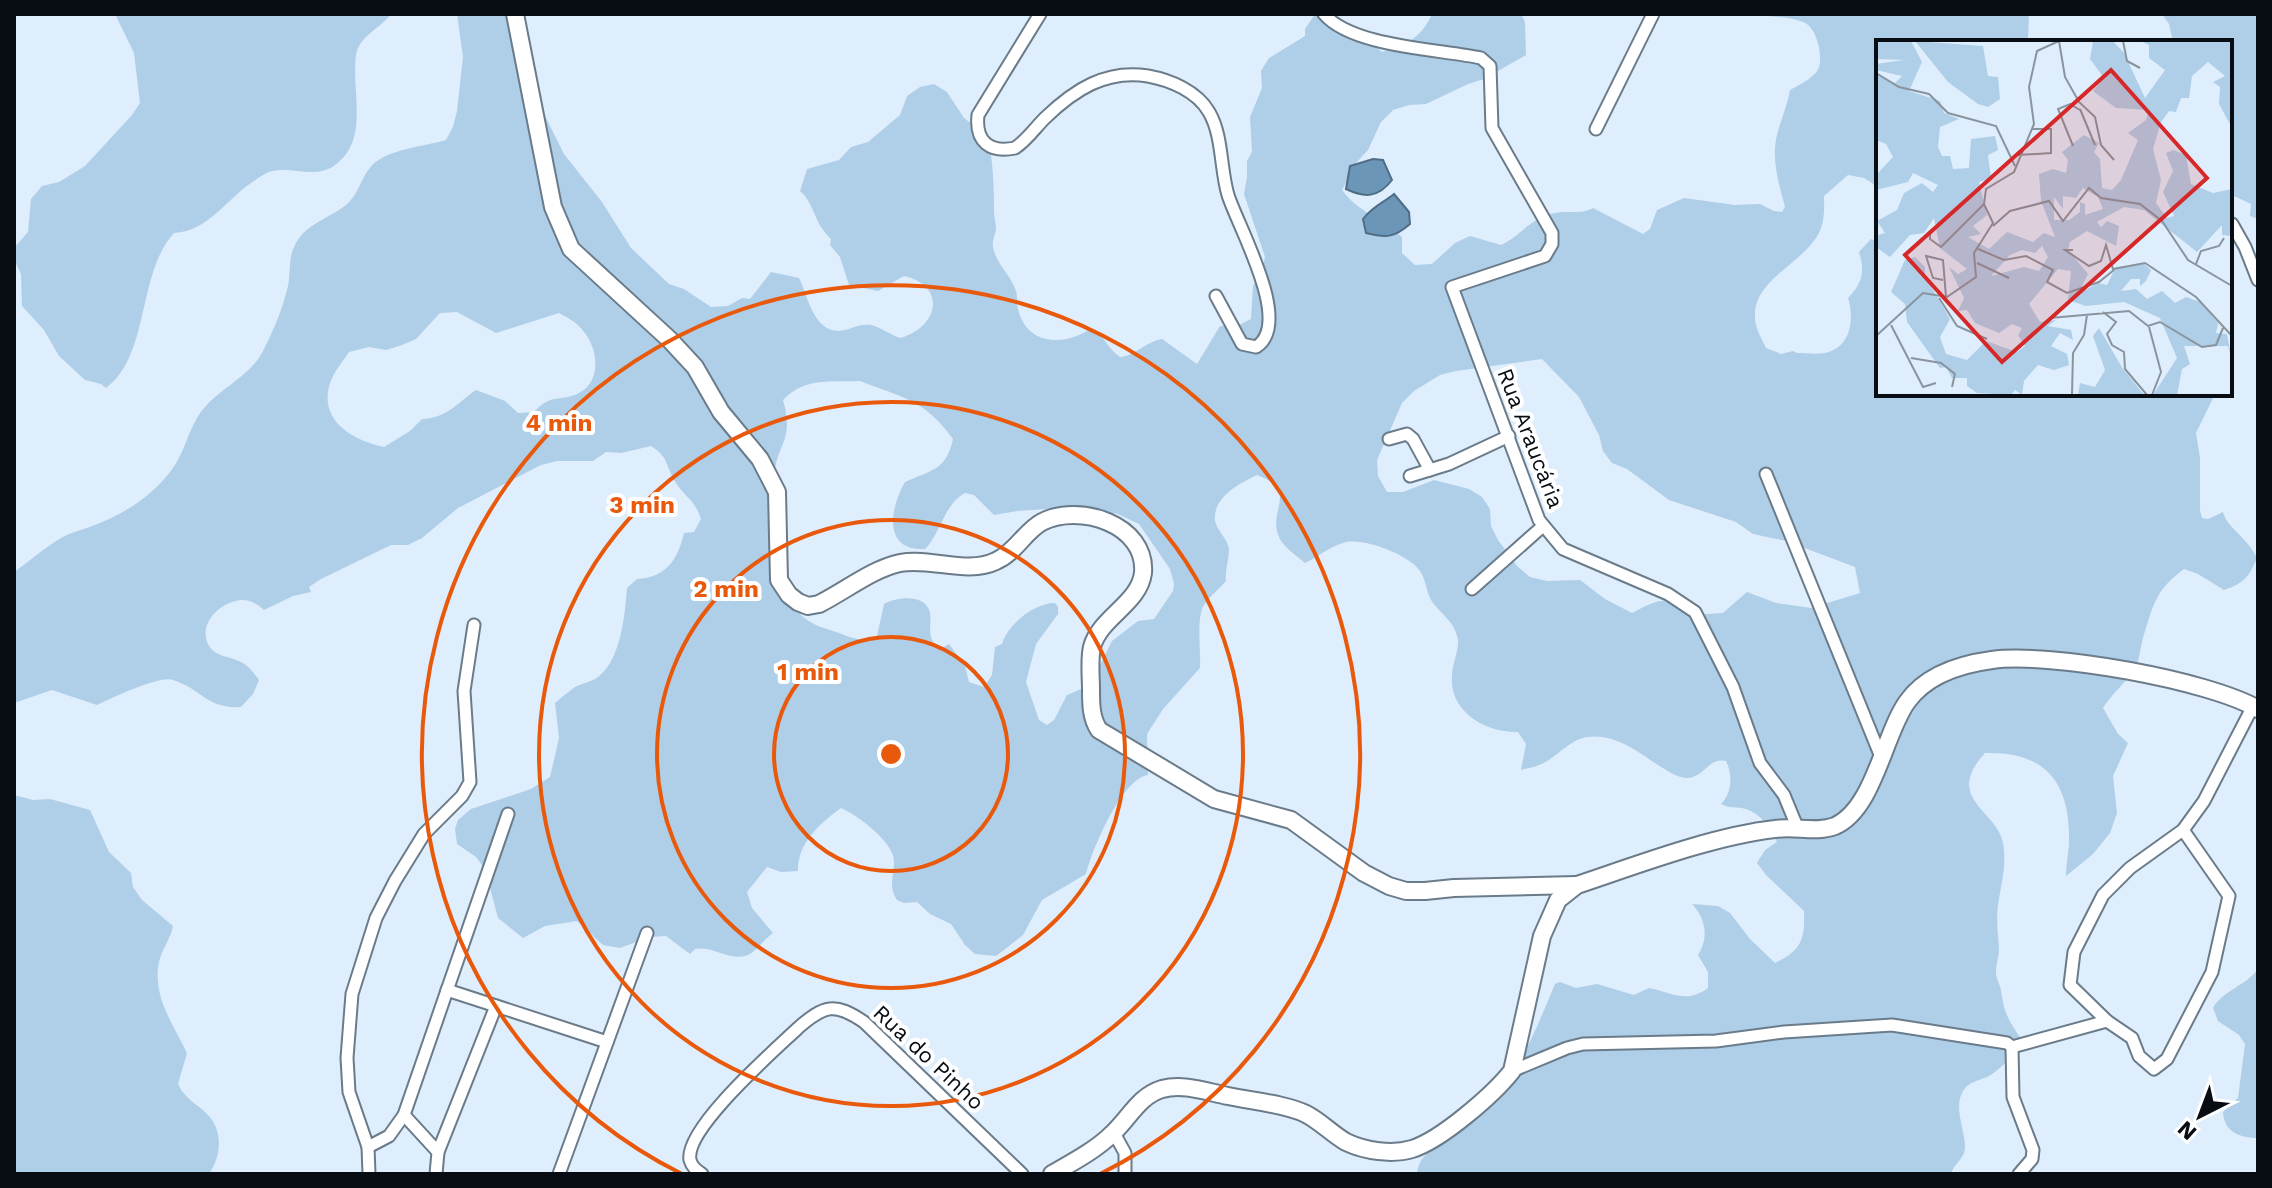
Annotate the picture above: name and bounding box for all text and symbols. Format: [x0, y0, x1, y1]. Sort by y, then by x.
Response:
inset map [1876, 40, 2232, 396]
street label: Rua Araucária [1492, 365, 1569, 512]
text: 4 min [526, 409, 592, 437]
text: 3 min [609, 491, 675, 519]
text: 2 min [693, 575, 759, 603]
text: 1 min [777, 658, 839, 686]
centre of rings [877, 740, 905, 768]
street label: Rua do Pinho [868, 1000, 989, 1115]
north arrow [2160, 1076, 2240, 1156]
text: N [2173, 1116, 2201, 1145]

